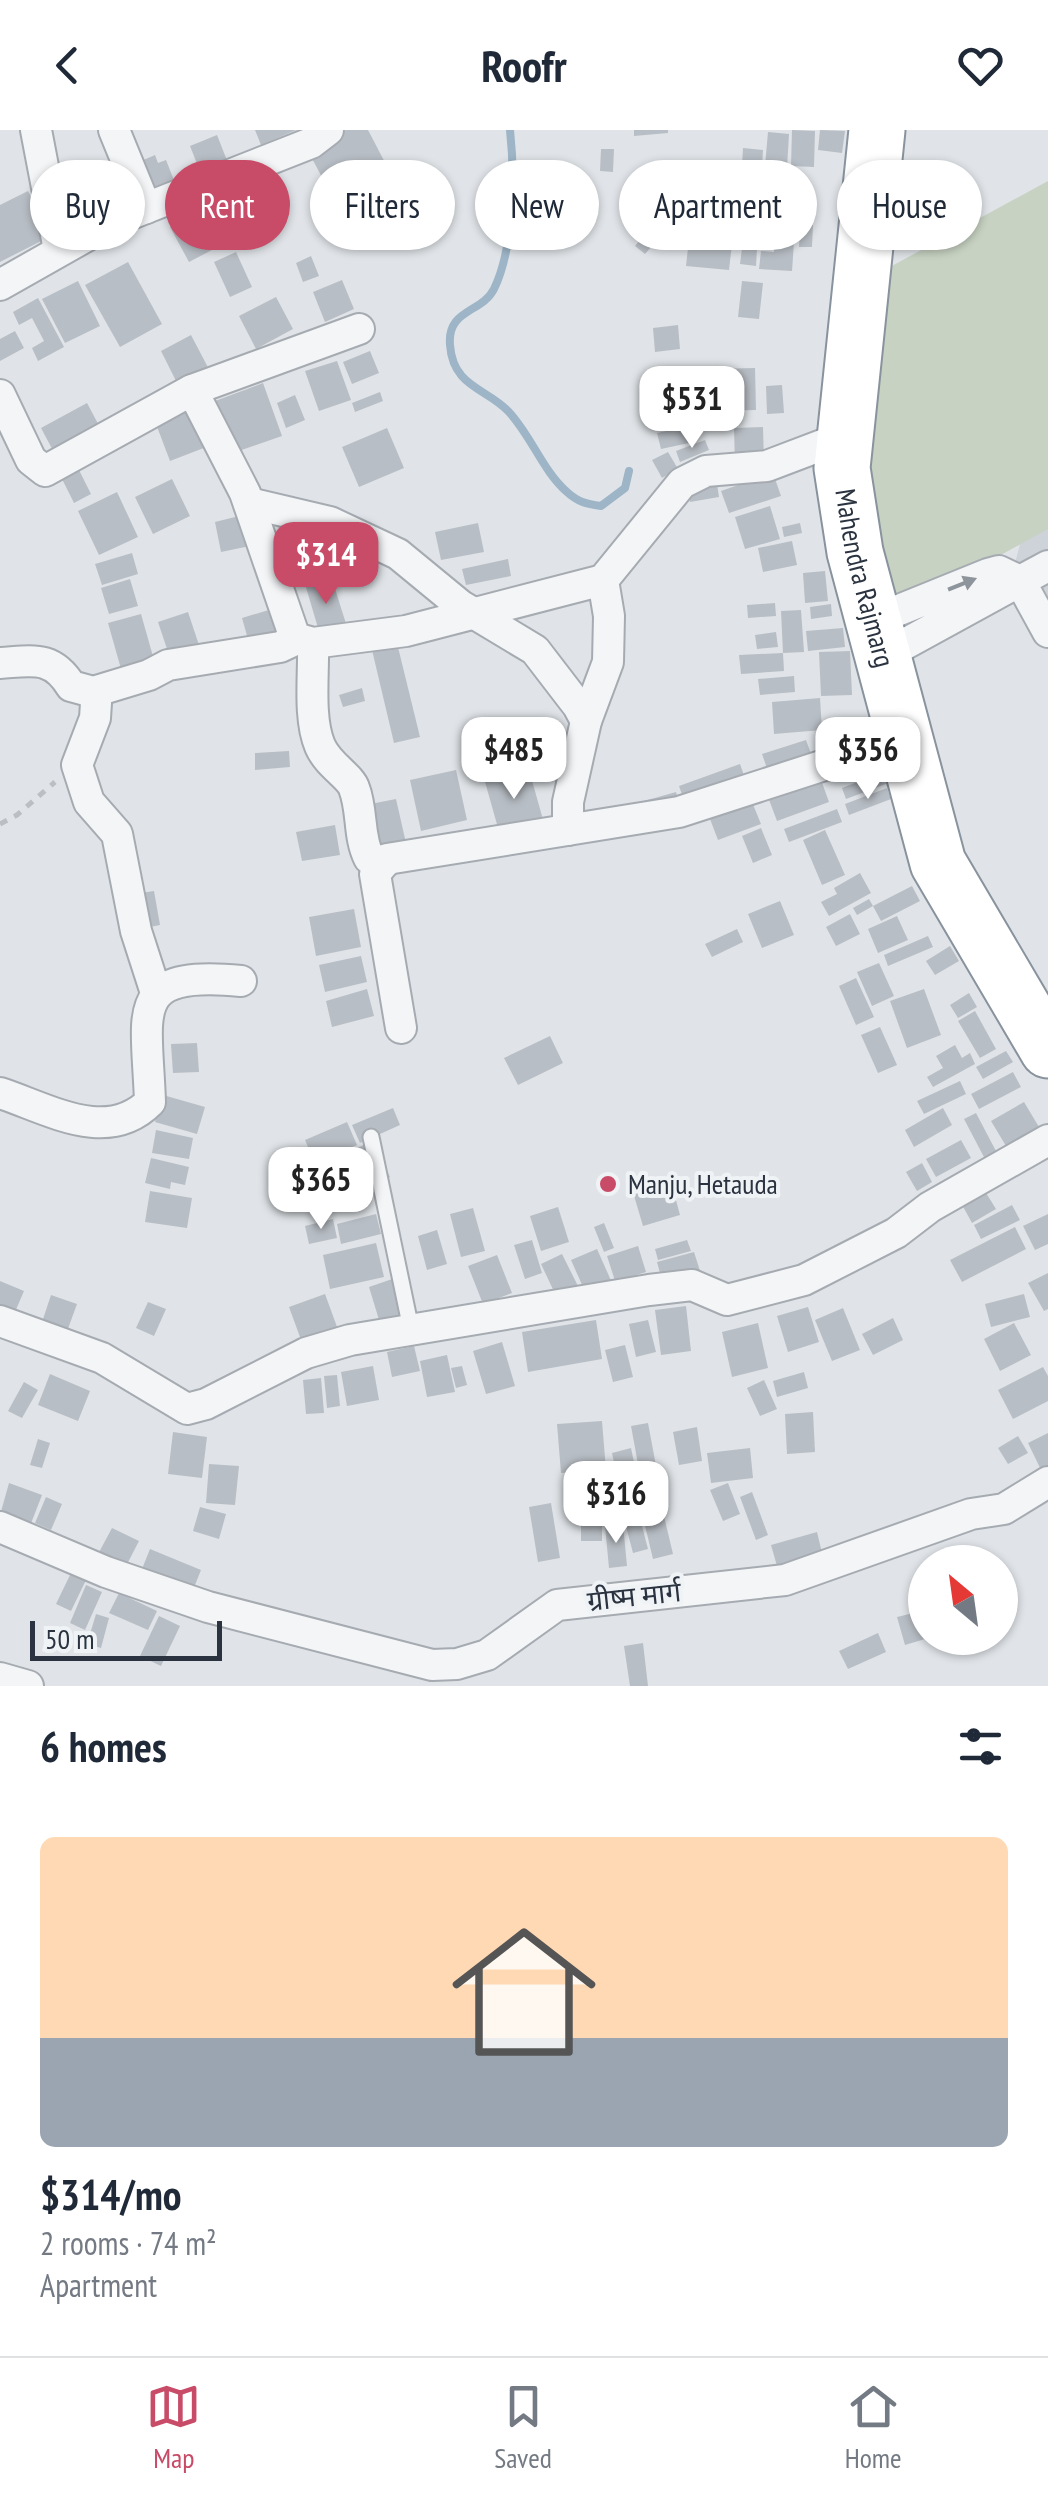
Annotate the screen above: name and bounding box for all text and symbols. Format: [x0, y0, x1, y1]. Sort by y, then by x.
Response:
text: Roofr [481, 36, 567, 94]
icon: back [40, 38, 95, 93]
icon: heart [953, 38, 1008, 93]
chip: Buy [30, 160, 145, 250]
chip: Rent [165, 160, 290, 250]
chip: Filters [310, 160, 455, 250]
chip: New [475, 160, 599, 250]
chip: Apartment [619, 160, 817, 250]
chip: House [837, 160, 982, 250]
pin: $531 [633, 366, 751, 451]
text: $531 [661, 377, 723, 419]
street label: Mahendra Rajmarg [827, 486, 904, 671]
pin: $314 [267, 522, 385, 607]
text: $314 [295, 533, 357, 575]
one-way arrow [947, 575, 977, 591]
pin: $485 [455, 717, 573, 802]
pin: $356 [809, 717, 927, 802]
text: $485 [483, 728, 545, 770]
text: $356 [837, 728, 899, 770]
pin: $365 [262, 1147, 380, 1232]
text: $365 [290, 1158, 352, 1200]
place label: Manju, Hetauda [628, 1165, 778, 1202]
marker: Manju, Hetauda [597, 1173, 619, 1195]
pin: $316 [557, 1461, 675, 1546]
text: $316 [585, 1472, 647, 1514]
north arrow [908, 1545, 1018, 1655]
map controls [908, 1545, 1018, 1655]
street label: ग्रीष्म मार्ग [585, 1572, 684, 1619]
scale bar [30, 1616, 222, 1660]
text: 50 m [45, 1620, 94, 1657]
text: 6 homes [40, 1719, 167, 1774]
icon: filters [953, 1719, 1008, 1774]
icon: home [434, 1902, 614, 2082]
text: $314/mo [40, 2167, 182, 2222]
text: 2 rooms · 74 m² [40, 2222, 217, 2264]
text: Apartment [40, 2264, 157, 2306]
tab: Map [146, 2379, 201, 2476]
tab: Saved [494, 2379, 552, 2476]
tab: Home [845, 2379, 902, 2476]

